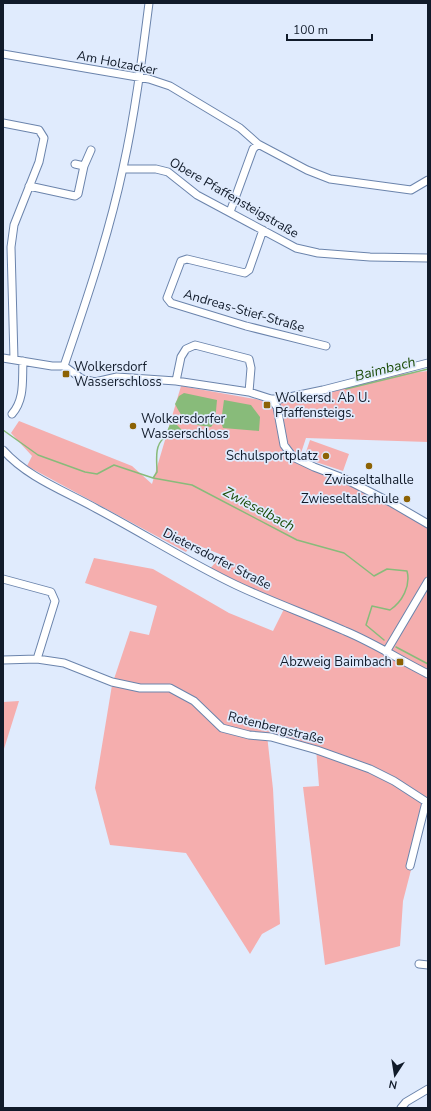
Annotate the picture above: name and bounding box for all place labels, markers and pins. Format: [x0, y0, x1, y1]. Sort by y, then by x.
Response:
place label: Wolkersdorf Wasserschloss [74, 358, 162, 391]
marker: Wolkersdorf Wasserschloss [61, 369, 71, 379]
place label: Wolkersd. Ab U. Pfaffensteigs. [275, 389, 370, 422]
marker: Wolkersd. Ab U. Pfaffensteigs. [262, 400, 272, 410]
place label: Wolkersdorfer Wasserschloss [141, 410, 229, 443]
marker: Wolkersdorfer Wasserschloss [128, 421, 138, 431]
place label: Schulsportplatz [226, 447, 318, 465]
marker: Schulsportplatz [321, 451, 331, 461]
marker: Zwieseltalhalle [364, 461, 374, 471]
place label: Zwieseltalhalle [324, 471, 414, 489]
place label: Zwieseltalschule [301, 490, 399, 508]
marker: Zwieseltalschule [402, 494, 412, 504]
place label: Abzweig Baimbach [280, 653, 392, 671]
marker: Abzweig Baimbach [395, 657, 405, 667]

